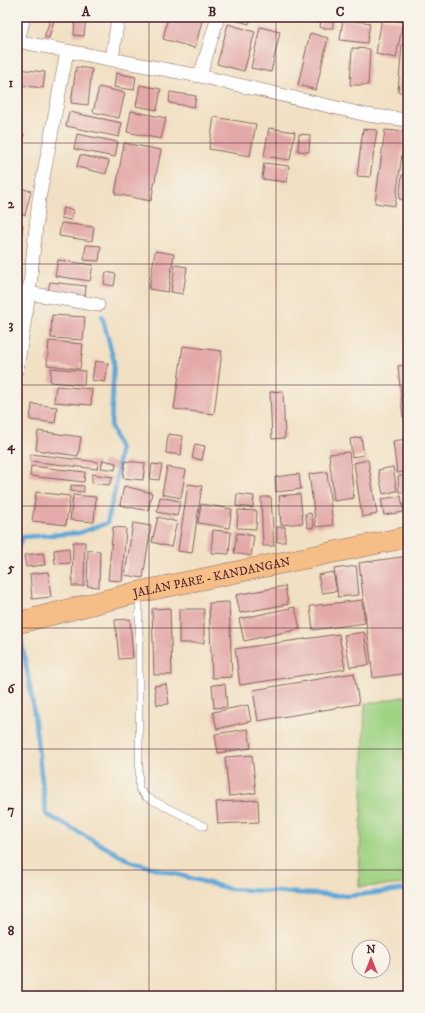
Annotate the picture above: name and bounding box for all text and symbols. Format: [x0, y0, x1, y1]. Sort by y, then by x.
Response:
text: A [81, 4, 91, 20]
text: B [208, 4, 216, 20]
text: C [336, 4, 345, 20]
text: 1 [9, 75, 14, 91]
text: 2 [8, 196, 15, 212]
text: 3 [9, 317, 14, 333]
text: 4 [6, 438, 15, 455]
street label: JALAN PARE - KANDANGAN [131, 554, 292, 601]
text: 5 [7, 560, 15, 576]
text: 6 [8, 681, 16, 697]
text: 7 [8, 802, 15, 818]
text: 8 [8, 923, 15, 939]
north arrow [351, 939, 391, 979]
text: N [366, 943, 376, 957]

